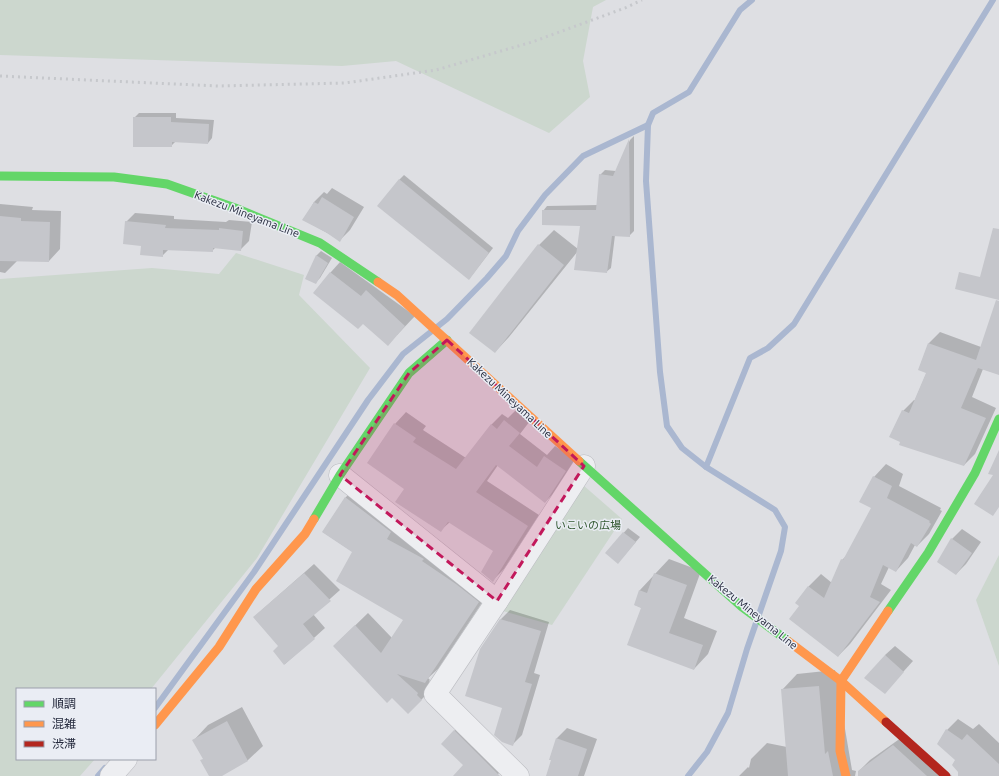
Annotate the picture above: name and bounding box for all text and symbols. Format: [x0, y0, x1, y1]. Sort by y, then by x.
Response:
street label: Kakezu Mineyama Line [193, 188, 301, 240]
street label: Kakezu Mineyama Line [465, 356, 555, 440]
park label: いこいの広場 [555, 519, 621, 531]
street label: Kakezu Mineyama Line [706, 572, 800, 652]
legend [16, 688, 156, 760]
text: 順調 [52, 697, 76, 710]
text: 混雑 [52, 717, 76, 730]
text: 渋滞 [52, 737, 76, 750]

